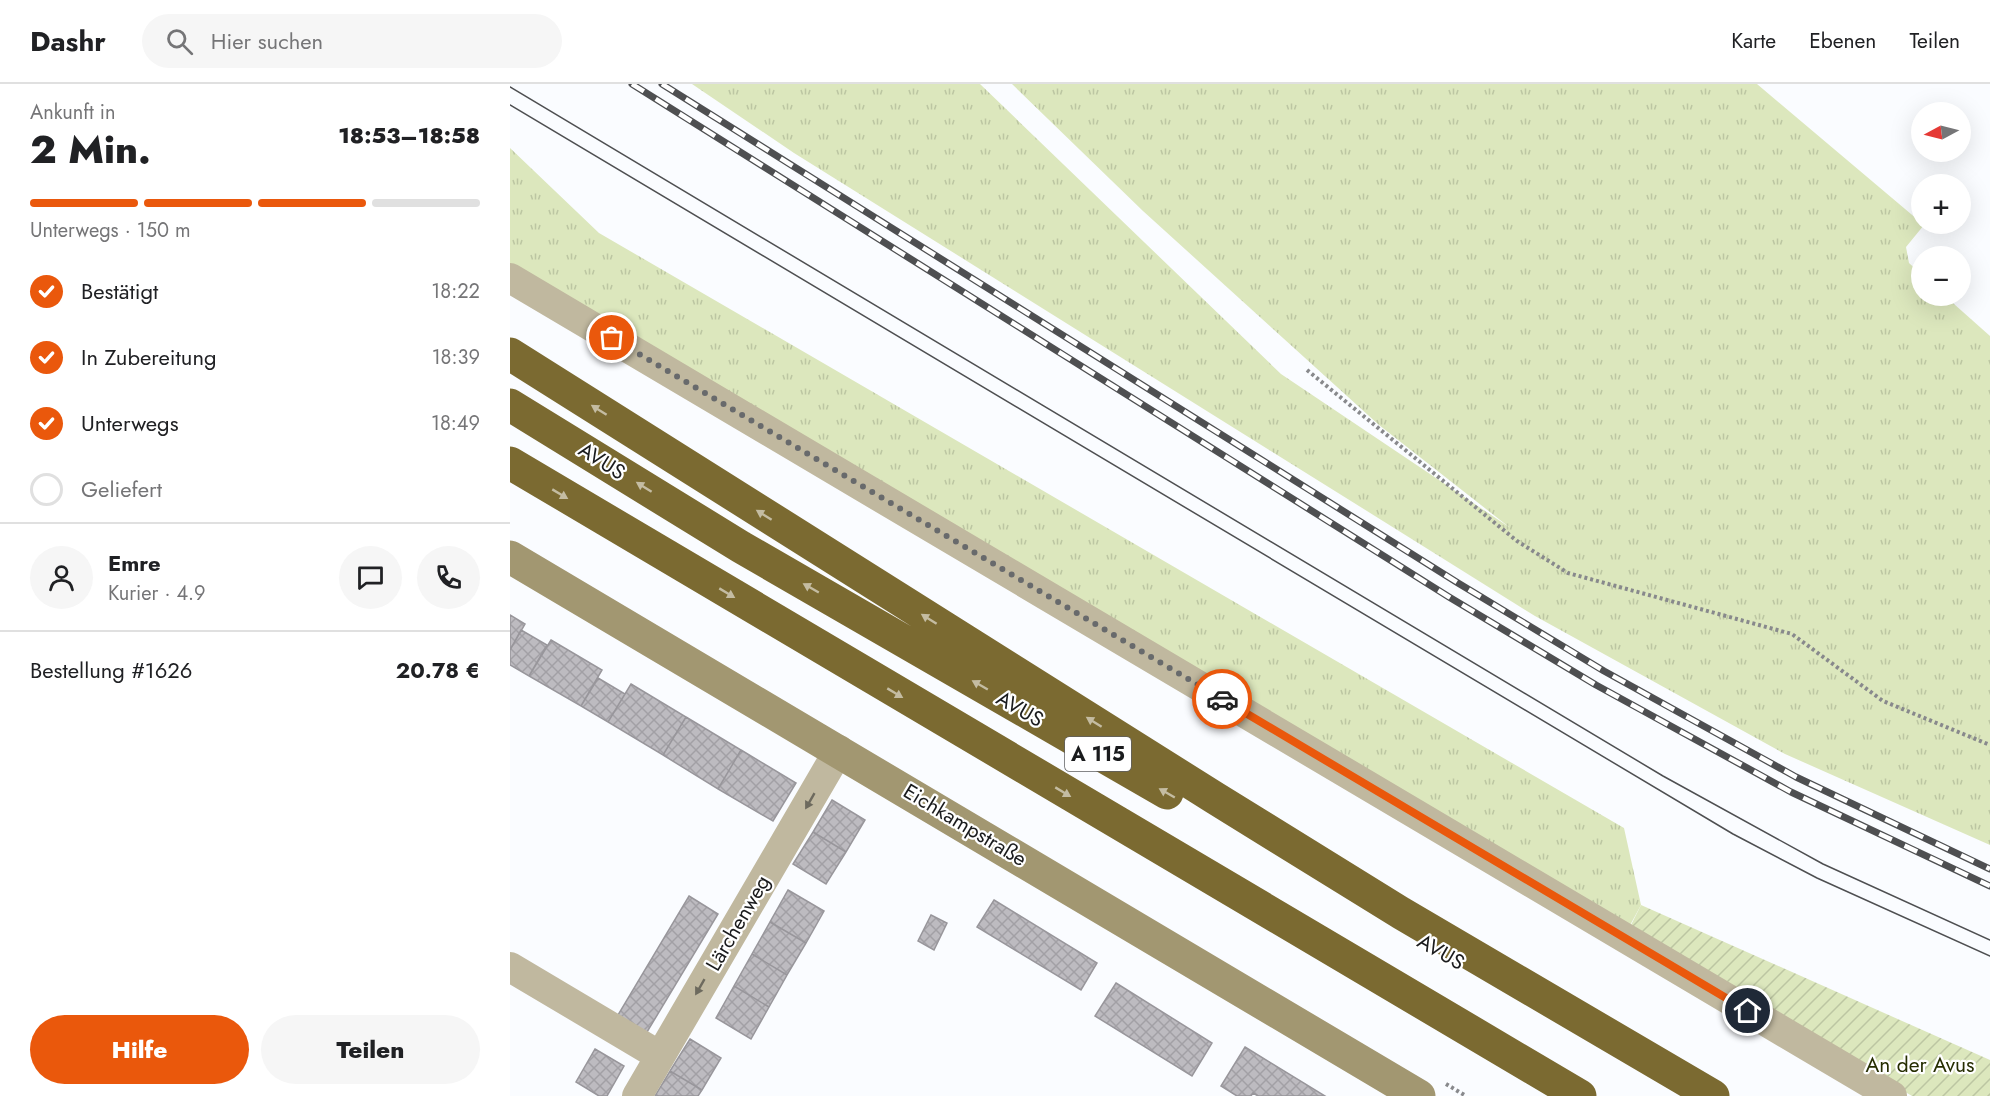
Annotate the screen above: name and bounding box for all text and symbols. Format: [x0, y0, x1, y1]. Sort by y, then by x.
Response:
search box [142, 14, 562, 68]
text: Dashr [30, 21, 106, 62]
icon: search [163, 25, 196, 58]
text: Hier suchen [211, 25, 323, 57]
text: Karte [1731, 26, 1776, 56]
text: Ebenen [1809, 26, 1876, 56]
text: Teilen [1909, 26, 1960, 56]
text: Ankunft in [30, 98, 116, 127]
north arrow [1911, 102, 1971, 162]
map controls [1911, 102, 1971, 306]
text: 18:53–18:58 [338, 119, 480, 151]
text: 2 Min. [30, 121, 151, 178]
button: + [1911, 174, 1971, 234]
text: Unterwegs · 150 m [30, 216, 191, 245]
button: − [1911, 246, 1971, 306]
icon: check [30, 275, 63, 308]
text: Bestätigt [81, 275, 158, 307]
text: 18:22 [431, 277, 480, 306]
pin [586, 312, 637, 363]
icon: bag [595, 321, 628, 354]
icon: check [30, 341, 63, 374]
text: In Zubereitung [81, 341, 216, 373]
text: 18:39 [432, 343, 480, 372]
one-way arrow [591, 405, 607, 416]
icon: check [30, 407, 63, 440]
text: Unterwegs [81, 407, 179, 439]
text: 18:49 [431, 409, 480, 438]
street label: AVUS [573, 435, 631, 487]
text: Geliefert [81, 473, 162, 505]
one-way arrow [636, 482, 652, 493]
one-way arrow [552, 488, 568, 499]
one-way arrow [756, 509, 772, 520]
button: person [30, 546, 93, 609]
button: chat [339, 546, 402, 609]
button: phone [417, 546, 480, 609]
text: Emre [108, 547, 161, 579]
text: Kurier · 4.9 [108, 579, 206, 608]
one-way arrow [803, 582, 819, 593]
one-way arrow [719, 588, 735, 599]
one-way arrow [921, 613, 937, 624]
text: Bestellung #1626 [30, 654, 193, 686]
text: 20.78 € [396, 654, 480, 686]
courier [1192, 669, 1252, 729]
one-way arrow [972, 680, 988, 691]
street label: AVUS [991, 683, 1049, 735]
icon: car [1206, 683, 1239, 716]
one-way arrow [887, 687, 903, 698]
one-way arrow [1086, 717, 1102, 728]
road number: A 115 [1065, 737, 1131, 771]
street label: Eichkampstraße [898, 776, 1033, 874]
one-way arrow [1055, 787, 1072, 797]
one-way arrow [1159, 788, 1175, 799]
one-way arrow [805, 793, 815, 810]
street label: Lärchenweg [698, 870, 778, 976]
street label: AVUS [1412, 926, 1470, 978]
one-way arrow [695, 979, 706, 995]
pin [1722, 985, 1773, 1036]
icon: home [1731, 994, 1764, 1027]
button: Hilfe [30, 1015, 249, 1084]
button: Teilen [261, 1015, 480, 1084]
park label: An der Avus [1865, 1050, 1975, 1080]

